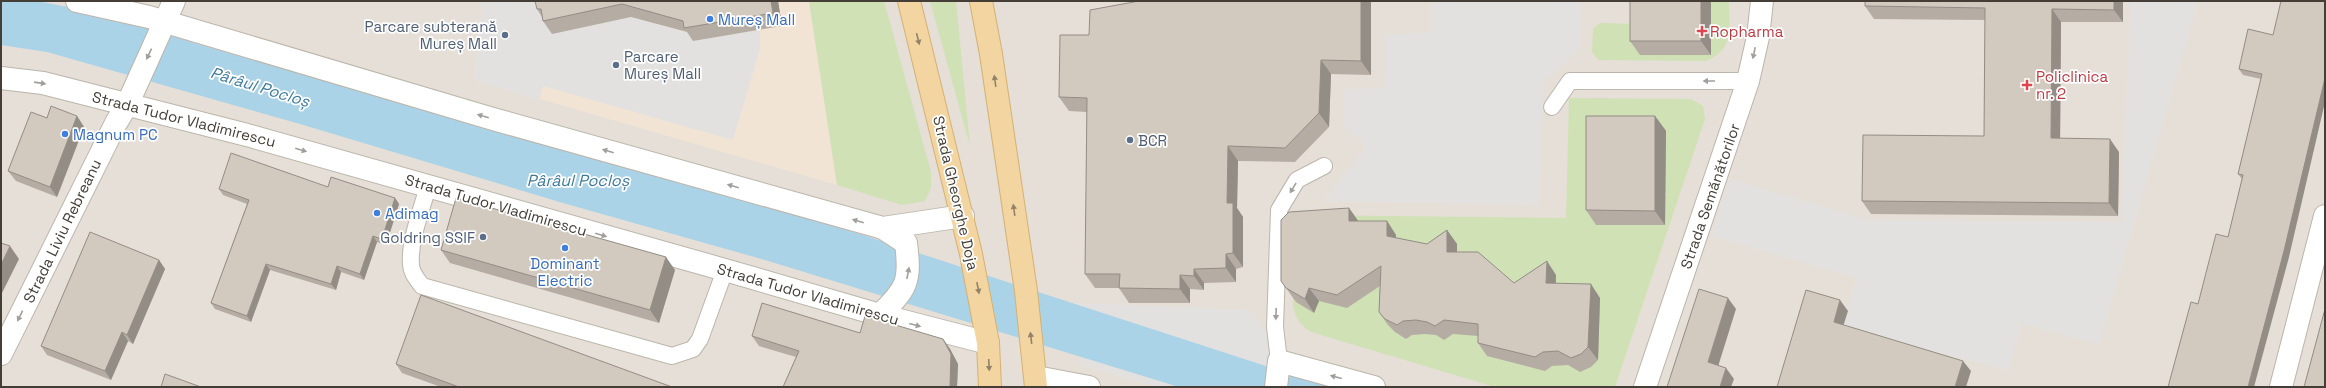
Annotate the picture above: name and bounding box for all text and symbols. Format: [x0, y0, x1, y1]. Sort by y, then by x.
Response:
place label: Mureș Mall [718, 10, 795, 29]
marker: Mureș Mall [705, 14, 715, 24]
place label: Parcare subterană Mureș Mall [365, 17, 497, 53]
place label: Ropharma [1710, 22, 1784, 41]
marker: Ropharma [1697, 26, 1707, 36]
marker: Parcare subterană Mureș Mall [500, 30, 510, 40]
one-way arrow [916, 33, 922, 45]
place label: Parcare Mureș Mall [624, 47, 701, 83]
one-way arrow [1751, 47, 1757, 59]
one-way arrow [146, 48, 152, 60]
marker: Parcare Mureș Mall [611, 60, 621, 70]
water label: Pârâul Pocloș [208, 62, 313, 112]
place label: Policlinica nr. 2 [2036, 67, 2109, 103]
one-way arrow [992, 75, 998, 87]
one-way arrow [1702, 78, 1715, 84]
marker: Policlinica nr. 2 [2021, 79, 2033, 91]
one-way arrow [34, 80, 46, 86]
street label: Strada Tudor Vladimirescu [90, 87, 278, 151]
one-way arrow [476, 113, 488, 119]
street label: Strada Gheorghe Doja [929, 114, 983, 272]
street label: Strada Semănătorilor [1676, 120, 1744, 271]
place label: Magnum PC [73, 125, 158, 144]
marker: Magnum PC [60, 129, 70, 139]
place label: BCR [1138, 131, 1167, 150]
marker: BCR [1125, 135, 1135, 145]
one-way arrow [295, 147, 307, 153]
one-way arrow [601, 148, 613, 154]
street label: Strada Liviu Rebreanu [19, 156, 105, 306]
street label: Strada Tudor Vladimirescu [403, 170, 589, 240]
water label: Pârâul Pocloș [527, 170, 630, 191]
one-way arrow [1289, 182, 1296, 194]
one-way arrow [727, 183, 739, 189]
place label: Adimag [385, 204, 439, 223]
one-way arrow [1011, 204, 1017, 216]
marker: Adimag [372, 208, 382, 218]
one-way arrow [852, 218, 864, 224]
place label: Goldring SSIF [380, 228, 475, 247]
marker: Goldring SSIF [478, 232, 488, 242]
one-way arrow [596, 232, 608, 238]
marker: Dominant Electric [560, 243, 570, 253]
place label: Dominant Electric [530, 254, 600, 290]
street label: Strada Tudor Vladimirescu [715, 259, 901, 329]
one-way arrow [905, 266, 911, 279]
one-way arrow [975, 282, 981, 294]
one-way arrow [1273, 308, 1279, 321]
one-way arrow [17, 310, 23, 322]
one-way arrow [909, 322, 921, 328]
one-way arrow [1028, 332, 1035, 345]
one-way arrow [986, 359, 993, 371]
one-way arrow [1330, 374, 1342, 380]

